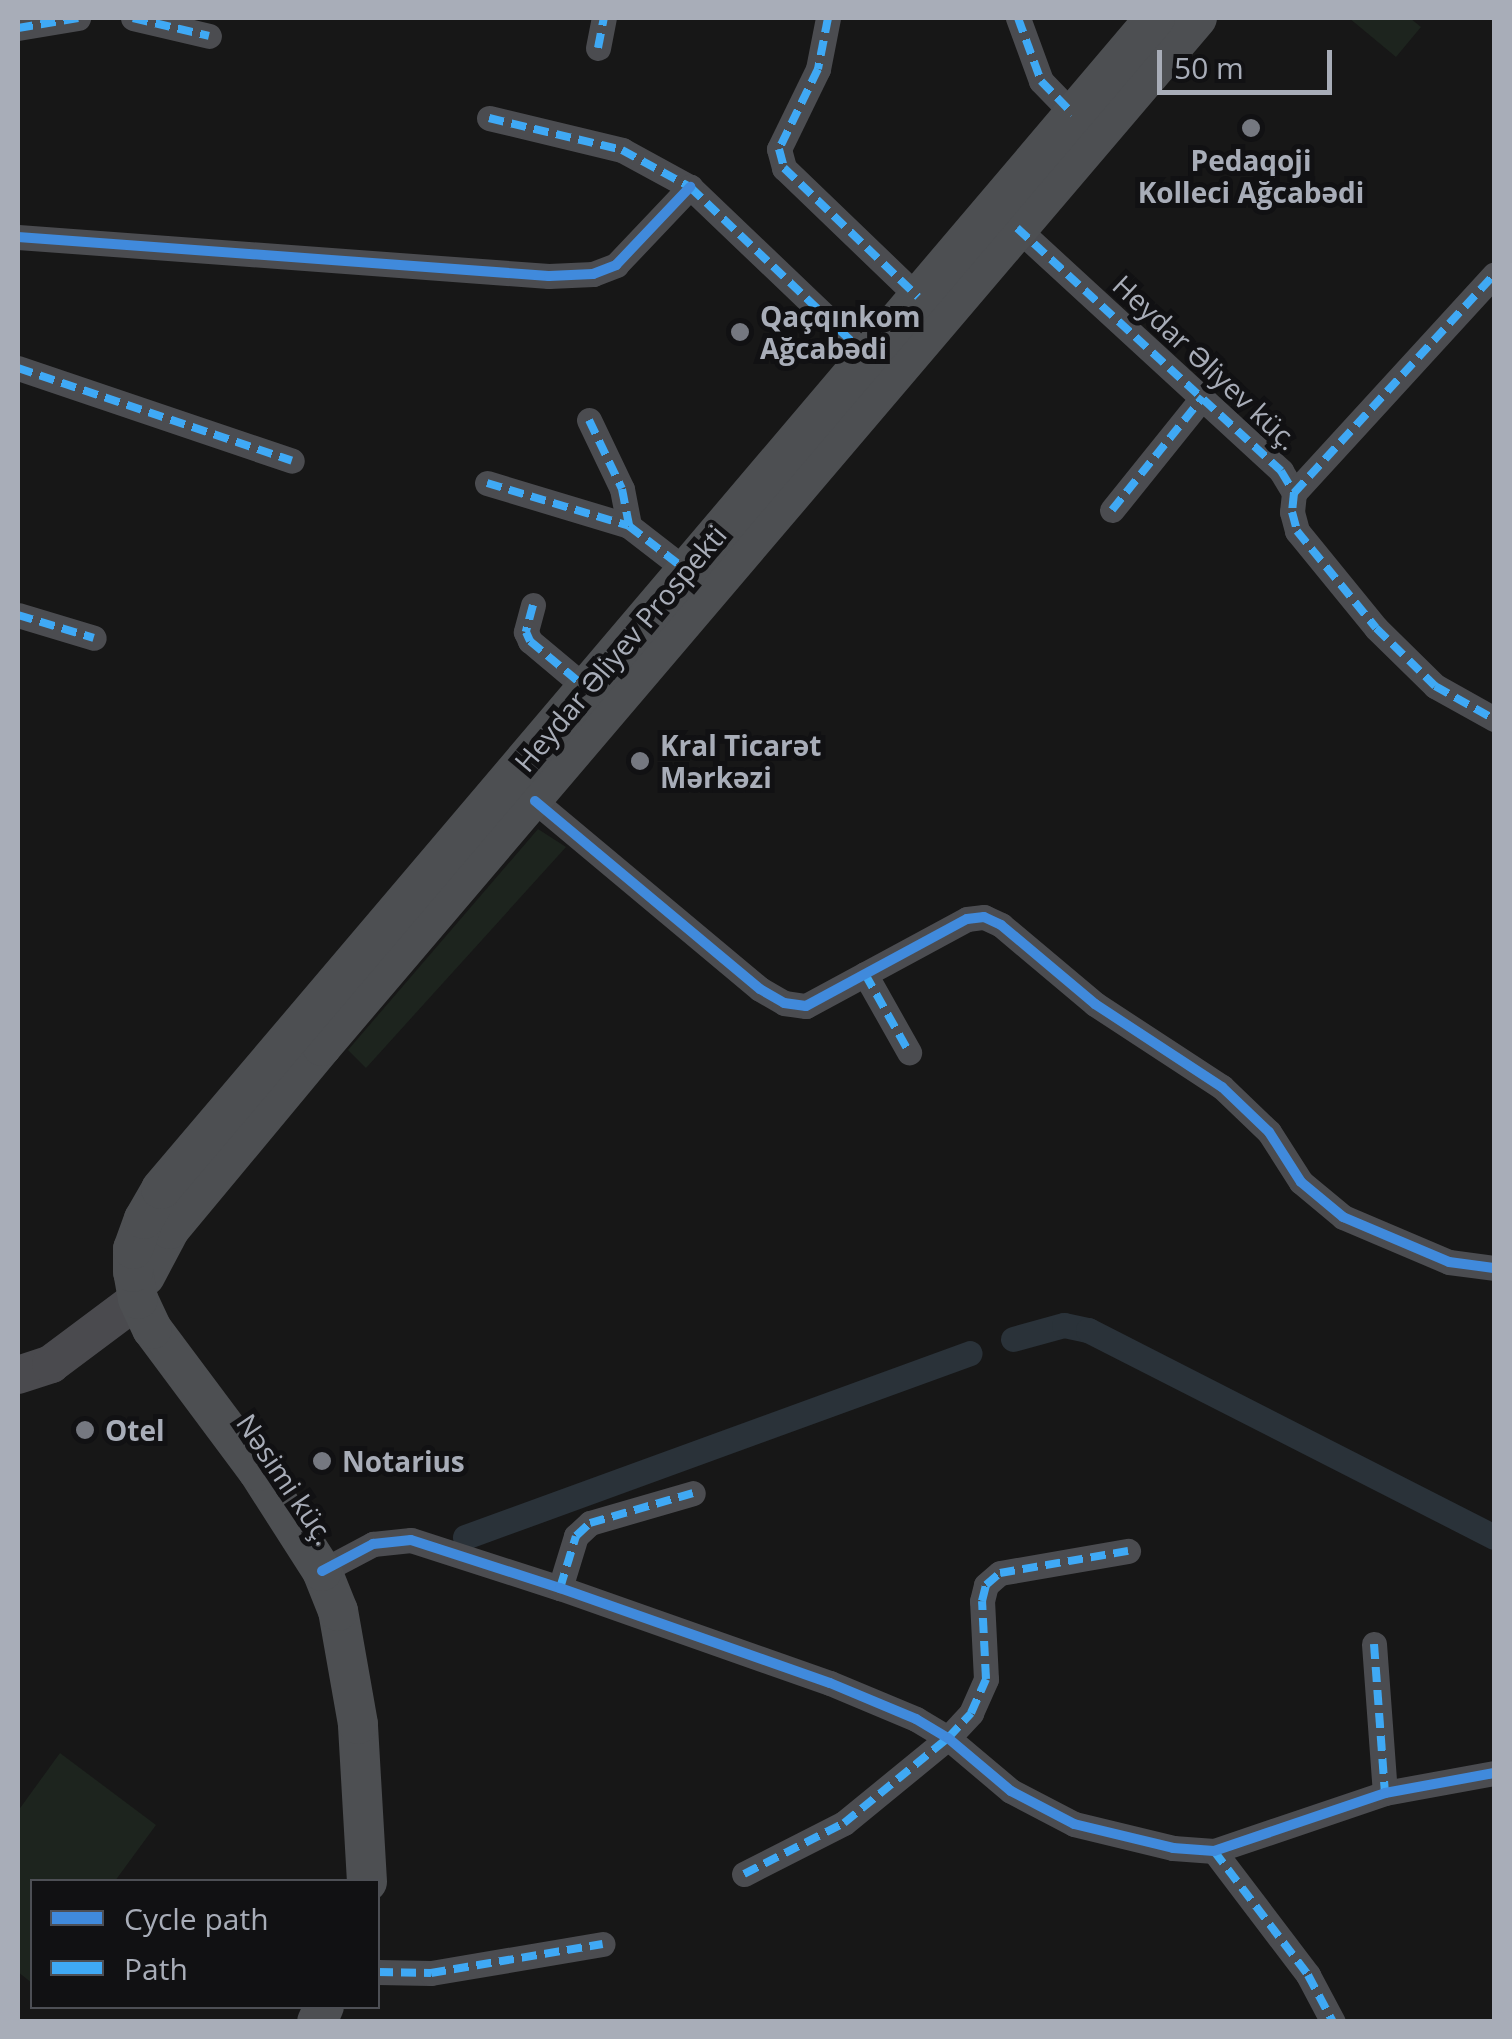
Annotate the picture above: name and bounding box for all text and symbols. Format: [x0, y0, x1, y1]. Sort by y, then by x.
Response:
scale bar [1162, 30, 1337, 92]
text: 50 m [1174, 47, 1244, 88]
marker: Pedaqoji Kolleci Ağcabədi [1240, 117, 1262, 139]
place label: Pedaqoji Kolleci Ağcabədi [1138, 143, 1364, 209]
street label: Heydar Əliyev küç. [1107, 268, 1305, 456]
place label: Qaçqınkom Ağcabədi [760, 299, 920, 365]
marker: Qaçqınkom Ağcabədi [729, 321, 751, 343]
street label: Heydar Əliyev Prospekti [507, 518, 733, 778]
place label: Kral Ticarət Mərkəzi [660, 728, 822, 794]
marker: Kral Ticarət Mərkəzi [629, 750, 651, 772]
street label: Nəsimi küç. [230, 1407, 342, 1551]
place label: Otel [105, 1413, 165, 1447]
marker: Otel [74, 1419, 96, 1441]
place label: Notarius [342, 1444, 465, 1478]
marker: Notarius [311, 1450, 333, 1472]
legend [30, 1879, 380, 2009]
text: Cycle path [124, 1898, 269, 1939]
text: Path [124, 1948, 188, 1989]

